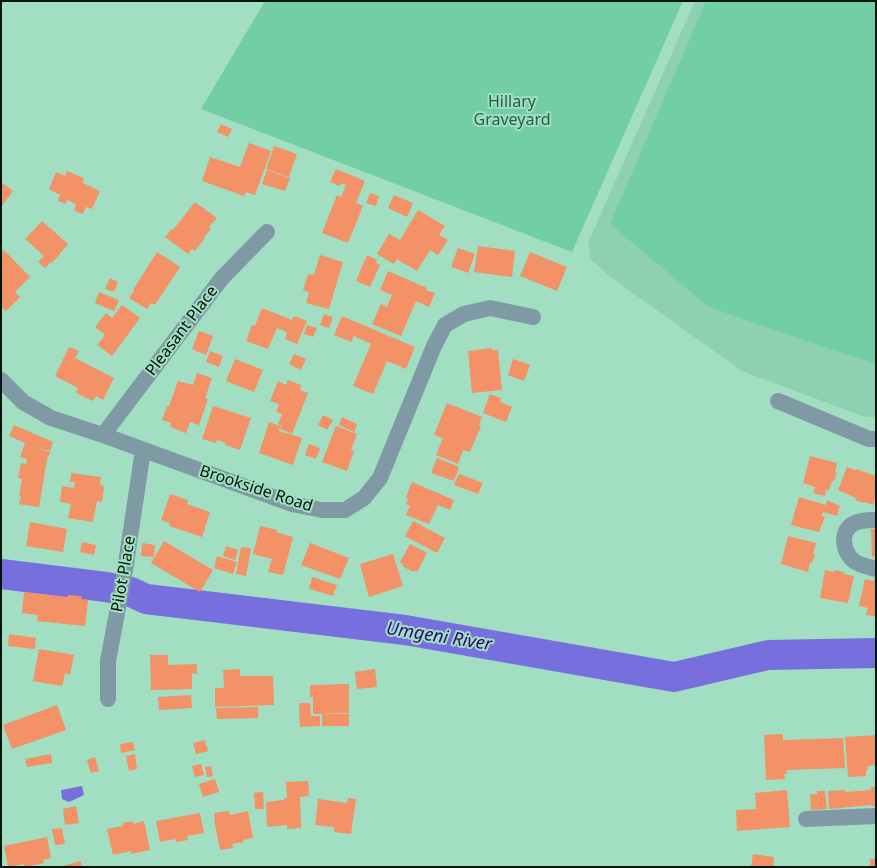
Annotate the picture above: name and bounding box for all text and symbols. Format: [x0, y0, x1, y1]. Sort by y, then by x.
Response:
park label: Hillary Graveyard [473, 92, 551, 130]
street label: Pleasant Place [142, 282, 222, 380]
street label: Brookside Road [197, 462, 315, 516]
street label: Pilot Place [108, 534, 140, 614]
water label: Umgeni River [385, 618, 493, 656]

